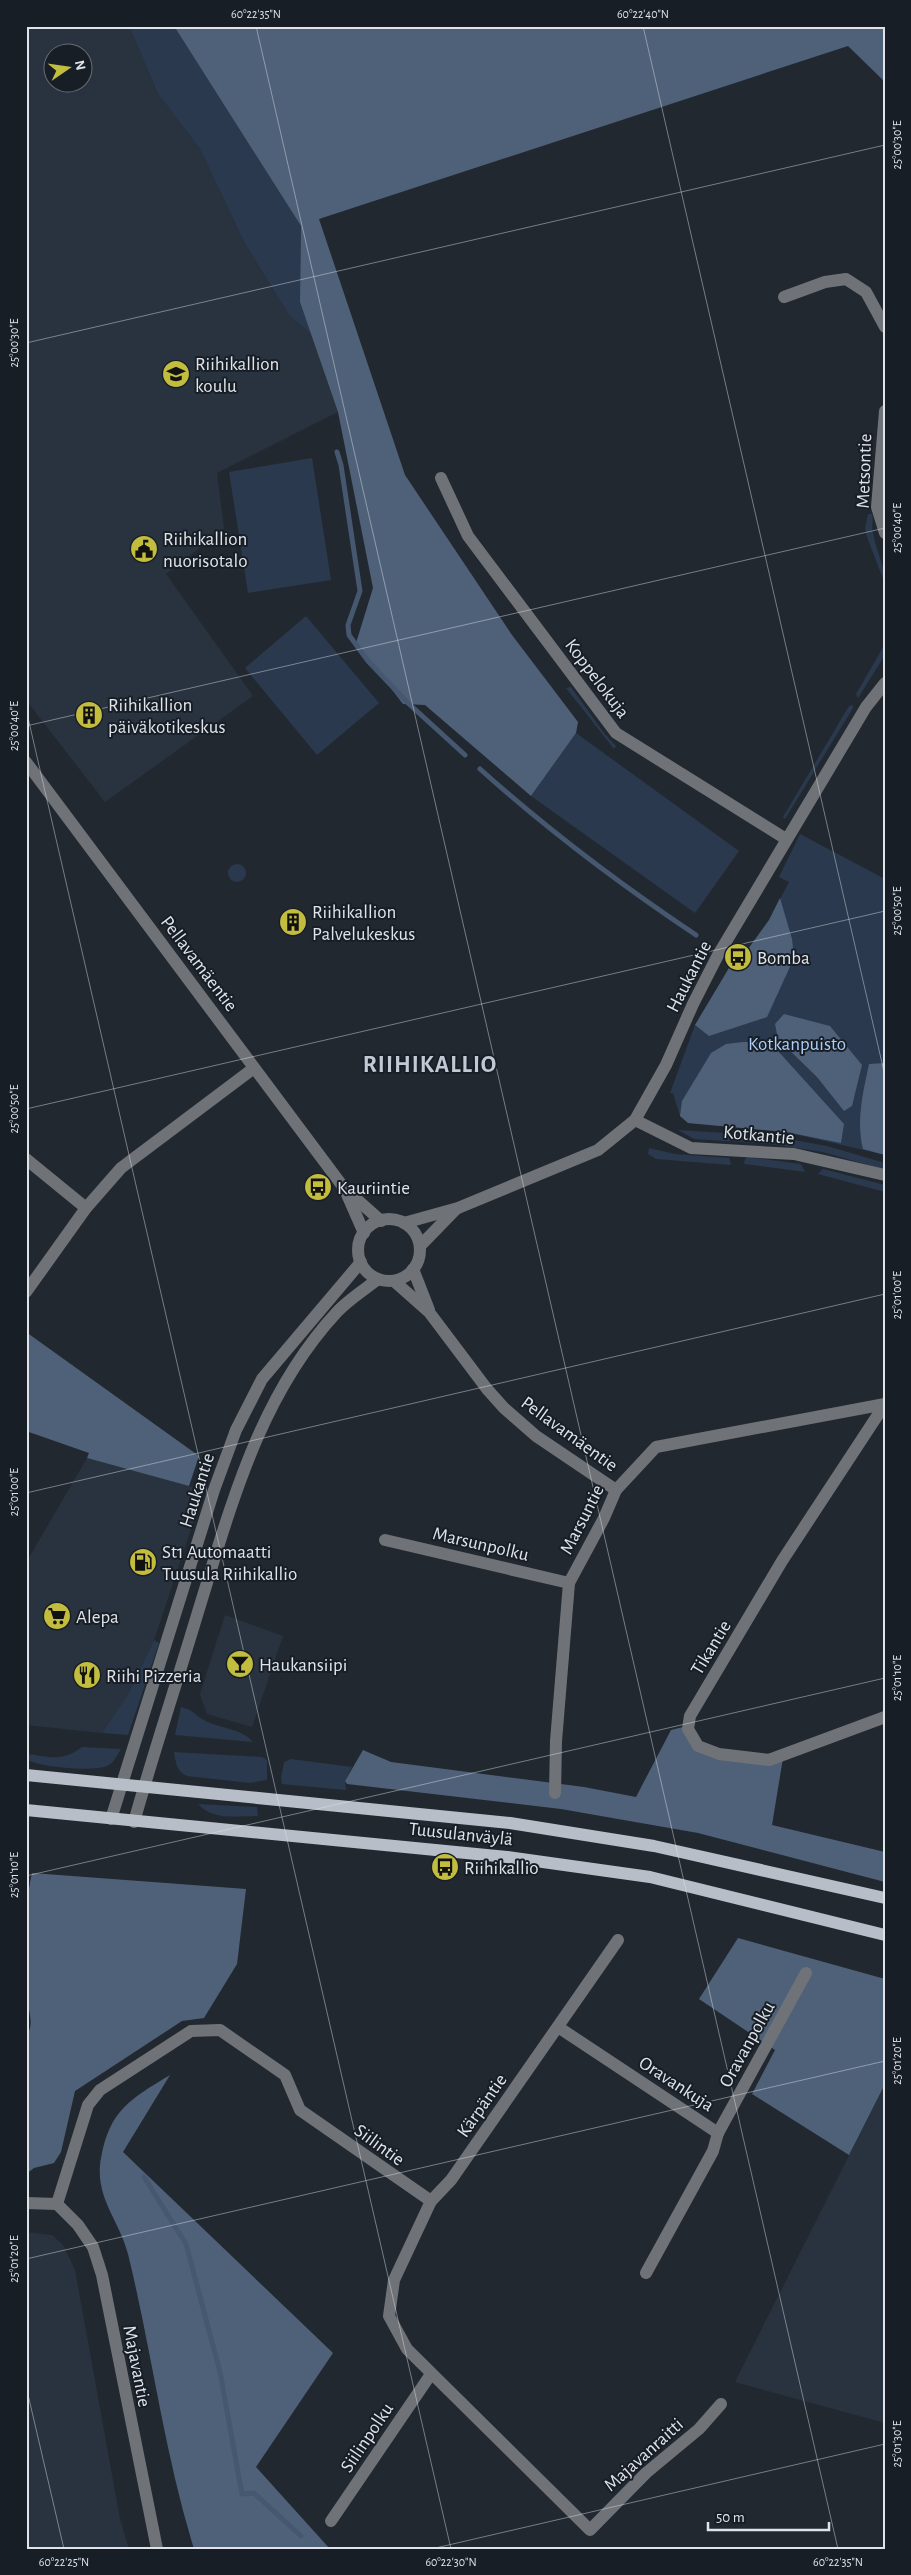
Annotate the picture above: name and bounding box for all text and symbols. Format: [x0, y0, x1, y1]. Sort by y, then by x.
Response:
text: 60°22'35"N [231, 8, 281, 20]
text: 60°22'40"N [617, 8, 669, 20]
north arrow [42, 42, 92, 92]
text: N [72, 59, 88, 72]
text: 25°00'30"E [891, 120, 903, 170]
text: 25°00'30"E [8, 318, 20, 368]
place label: Riihikallion koulu [195, 355, 279, 396]
school or university icon: Riihikallion koulu [161, 359, 191, 389]
street label: Metsontie [854, 433, 875, 509]
text: 25°00'40"E [891, 503, 903, 553]
place label: Riihikallion nuorisotalo [163, 530, 248, 571]
public building icon: Riihikallion nuorisotalo [129, 534, 159, 564]
street label: Koppelokuja [561, 636, 633, 722]
place label: Riihikallion päiväkotikeskus [108, 696, 225, 737]
building icon: Riihikallion päiväkotikeskus [74, 700, 104, 730]
text: 25°00'40"E [8, 701, 20, 751]
text: 25°00'50"E [891, 886, 903, 936]
place label: Riihikallion Palvelukeskus [312, 903, 415, 944]
building icon: Riihikallion Palvelukeskus [278, 907, 308, 937]
street label: Pellavamäentie [157, 913, 241, 1015]
street label: Haukantie [663, 938, 715, 1015]
bus stop icon: Bomba [723, 942, 753, 972]
place label: Bomba [757, 949, 810, 968]
park label: Kotkanpuisto [748, 1035, 846, 1054]
district label: RIIHIKALLIO [363, 1053, 497, 1077]
text: 25°00'50"E [8, 1084, 20, 1134]
street label: Kotkantie [722, 1123, 795, 1148]
bus stop icon: Kauriintie [303, 1172, 333, 1202]
place label: Kauriintie [337, 1179, 410, 1198]
text: 25°01'00"E [891, 1271, 903, 1319]
street label: Pellavamäentie [517, 1393, 621, 1475]
street label: Haukantie [176, 1451, 218, 1530]
text: 25°01'00"E [8, 1468, 20, 1516]
street label: Marsuntie [557, 1482, 608, 1558]
street label: Marsunpolku [431, 1524, 531, 1565]
place label: St1 Automaatti Tuusula Riihikallio [162, 1543, 297, 1584]
fuel station icon: St1 Automaatti Tuusula Riihikallio [128, 1547, 158, 1577]
supermarket icon: Alepa [42, 1601, 72, 1631]
place label: Alepa [76, 1608, 119, 1627]
street label: Tikantie [688, 1617, 735, 1678]
bar icon: Haukansiipi [225, 1649, 255, 1679]
text: 25°01'10"E [891, 1655, 903, 1701]
place label: Haukansiipi [259, 1656, 347, 1675]
restaurant icon: Riihi Pizzeria [72, 1660, 102, 1690]
place label: Riihi Pizzeria [106, 1667, 202, 1686]
street label: Tuusulanväylä [408, 1820, 514, 1849]
text: 25°01'10"E [8, 1852, 20, 1898]
bus stop icon: Riihikallio [430, 1852, 460, 1882]
place label: Riihikallio [464, 1859, 539, 1878]
street label: Oravanpolku [716, 1998, 779, 2091]
text: 25°01'20"E [891, 2037, 903, 2085]
street label: Oravankuja [635, 2053, 717, 2115]
street label: Kärpäntie [454, 2071, 511, 2141]
street label: Siilintie [351, 2121, 408, 2170]
text: 25°01'20"E [8, 2235, 20, 2283]
street label: Majavantie [119, 2324, 154, 2409]
street label: Siilinpolku [337, 2399, 397, 2476]
street label: Majavanraitti [601, 2415, 687, 2495]
text: 25°01'30"E [891, 2420, 903, 2467]
scale bar [708, 2500, 830, 2532]
text: 50 m [716, 2510, 745, 2525]
text: 60°22'25"N [39, 2556, 89, 2568]
text: 60°22'30"N [425, 2556, 477, 2568]
text: 60°22'35"N [813, 2556, 863, 2568]

